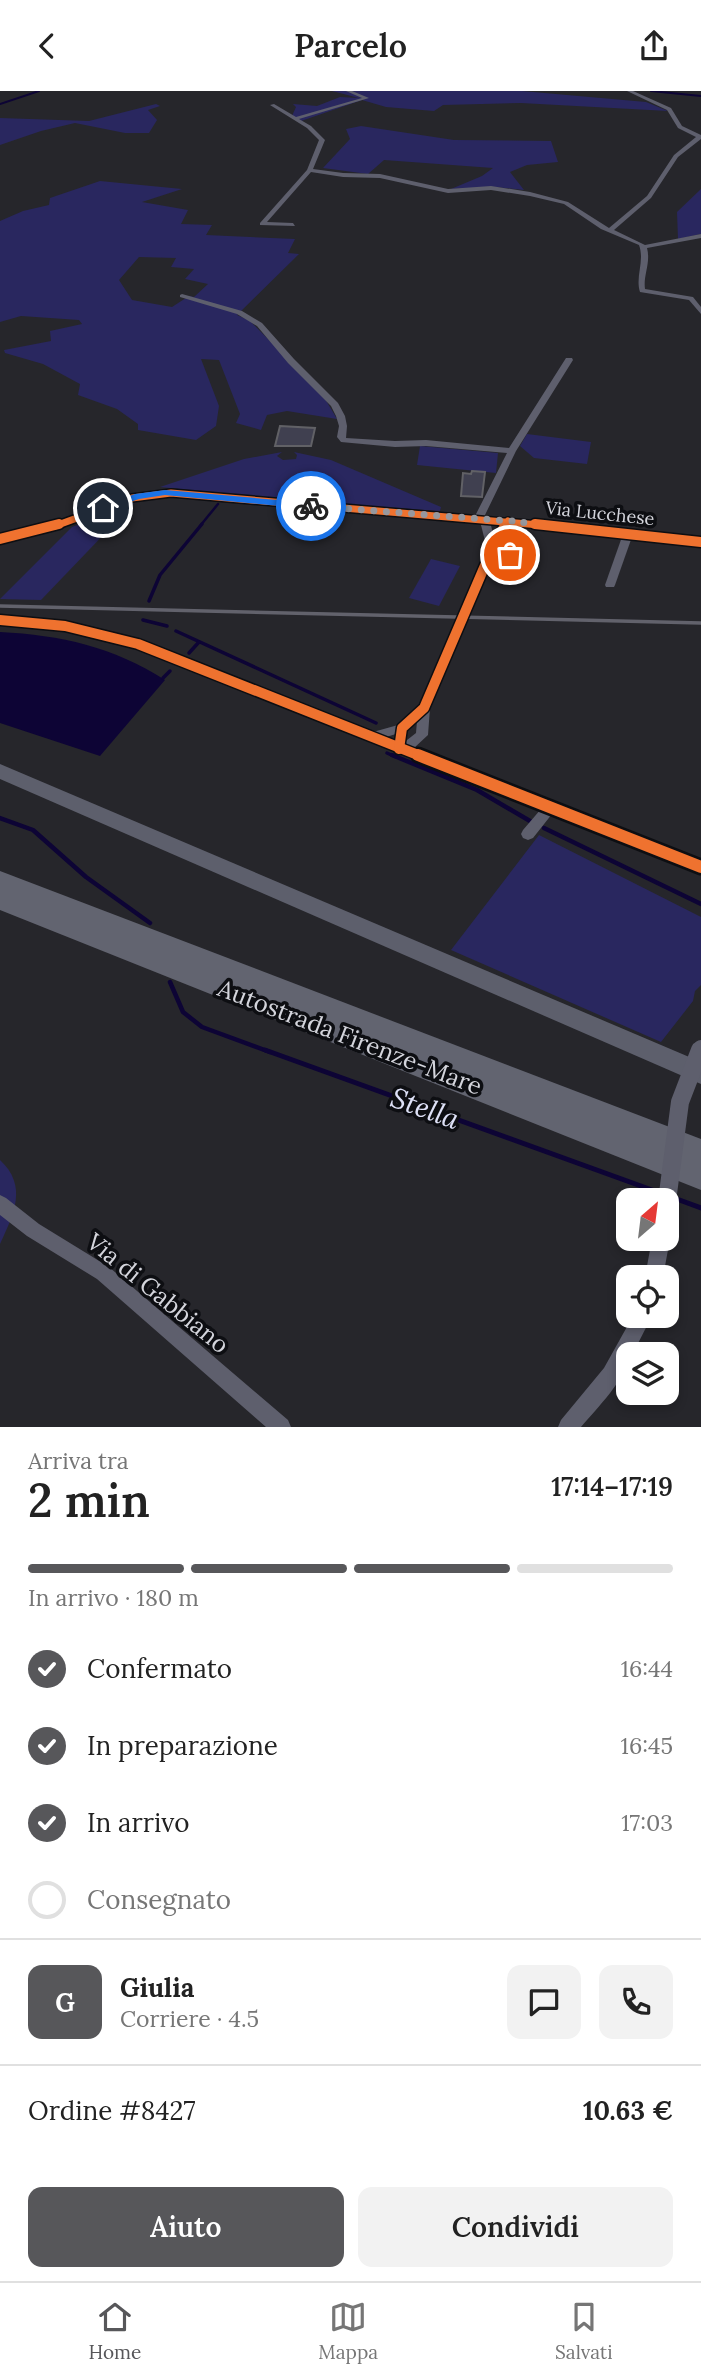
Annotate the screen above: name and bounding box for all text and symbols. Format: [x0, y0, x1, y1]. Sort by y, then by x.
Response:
text: Parcelo [294, 25, 407, 66]
icon: back [28, 27, 66, 65]
icon: share [635, 27, 673, 65]
courier [276, 471, 346, 541]
pin [73, 478, 133, 538]
icon: bike [292, 487, 330, 525]
icon: home [84, 489, 122, 527]
street label: Via Lucchese [543, 496, 656, 530]
pin [480, 525, 540, 585]
icon: bag [491, 536, 529, 574]
street label: Autostrada Firenze-Mare [213, 972, 486, 1102]
water label: Stella [386, 1079, 465, 1137]
north arrow [616, 1188, 679, 1251]
map controls [616, 1188, 679, 1405]
street label: Via di Gabbiano [80, 1225, 236, 1360]
button: locate [616, 1265, 679, 1328]
button: layers [616, 1342, 679, 1405]
text: Arriva tra [28, 1446, 129, 1475]
text: 17:14–17:19 [551, 1470, 673, 1503]
text: 2 min [28, 1471, 150, 1530]
text: In arrivo · 180 m [28, 1583, 199, 1612]
icon: check [28, 1650, 66, 1688]
text: Confermato [87, 1652, 232, 1685]
text: 16:44 [621, 1654, 673, 1683]
icon: check [28, 1727, 66, 1765]
text: In preparazione [87, 1729, 278, 1762]
text: 16:45 [621, 1731, 673, 1760]
icon: check [28, 1804, 66, 1842]
text: In arrivo [87, 1806, 190, 1839]
text: 17:03 [621, 1808, 673, 1837]
text: Consegnato [87, 1883, 231, 1916]
button: chat [507, 1965, 581, 2039]
button: phone [599, 1965, 673, 2039]
text: Giulia [120, 1971, 194, 2004]
text: G [55, 1986, 75, 2019]
text: Corriere · 4.5 [120, 2004, 259, 2033]
text: Ordine #8427 [28, 2094, 196, 2127]
text: 10.63 € [583, 2094, 673, 2127]
button: Aiuto [28, 2187, 344, 2267]
button: Condividi [358, 2187, 673, 2267]
tab: Home [89, 2298, 141, 2364]
tab: Mappa [318, 2298, 378, 2364]
tab: Salvati [555, 2298, 613, 2364]

